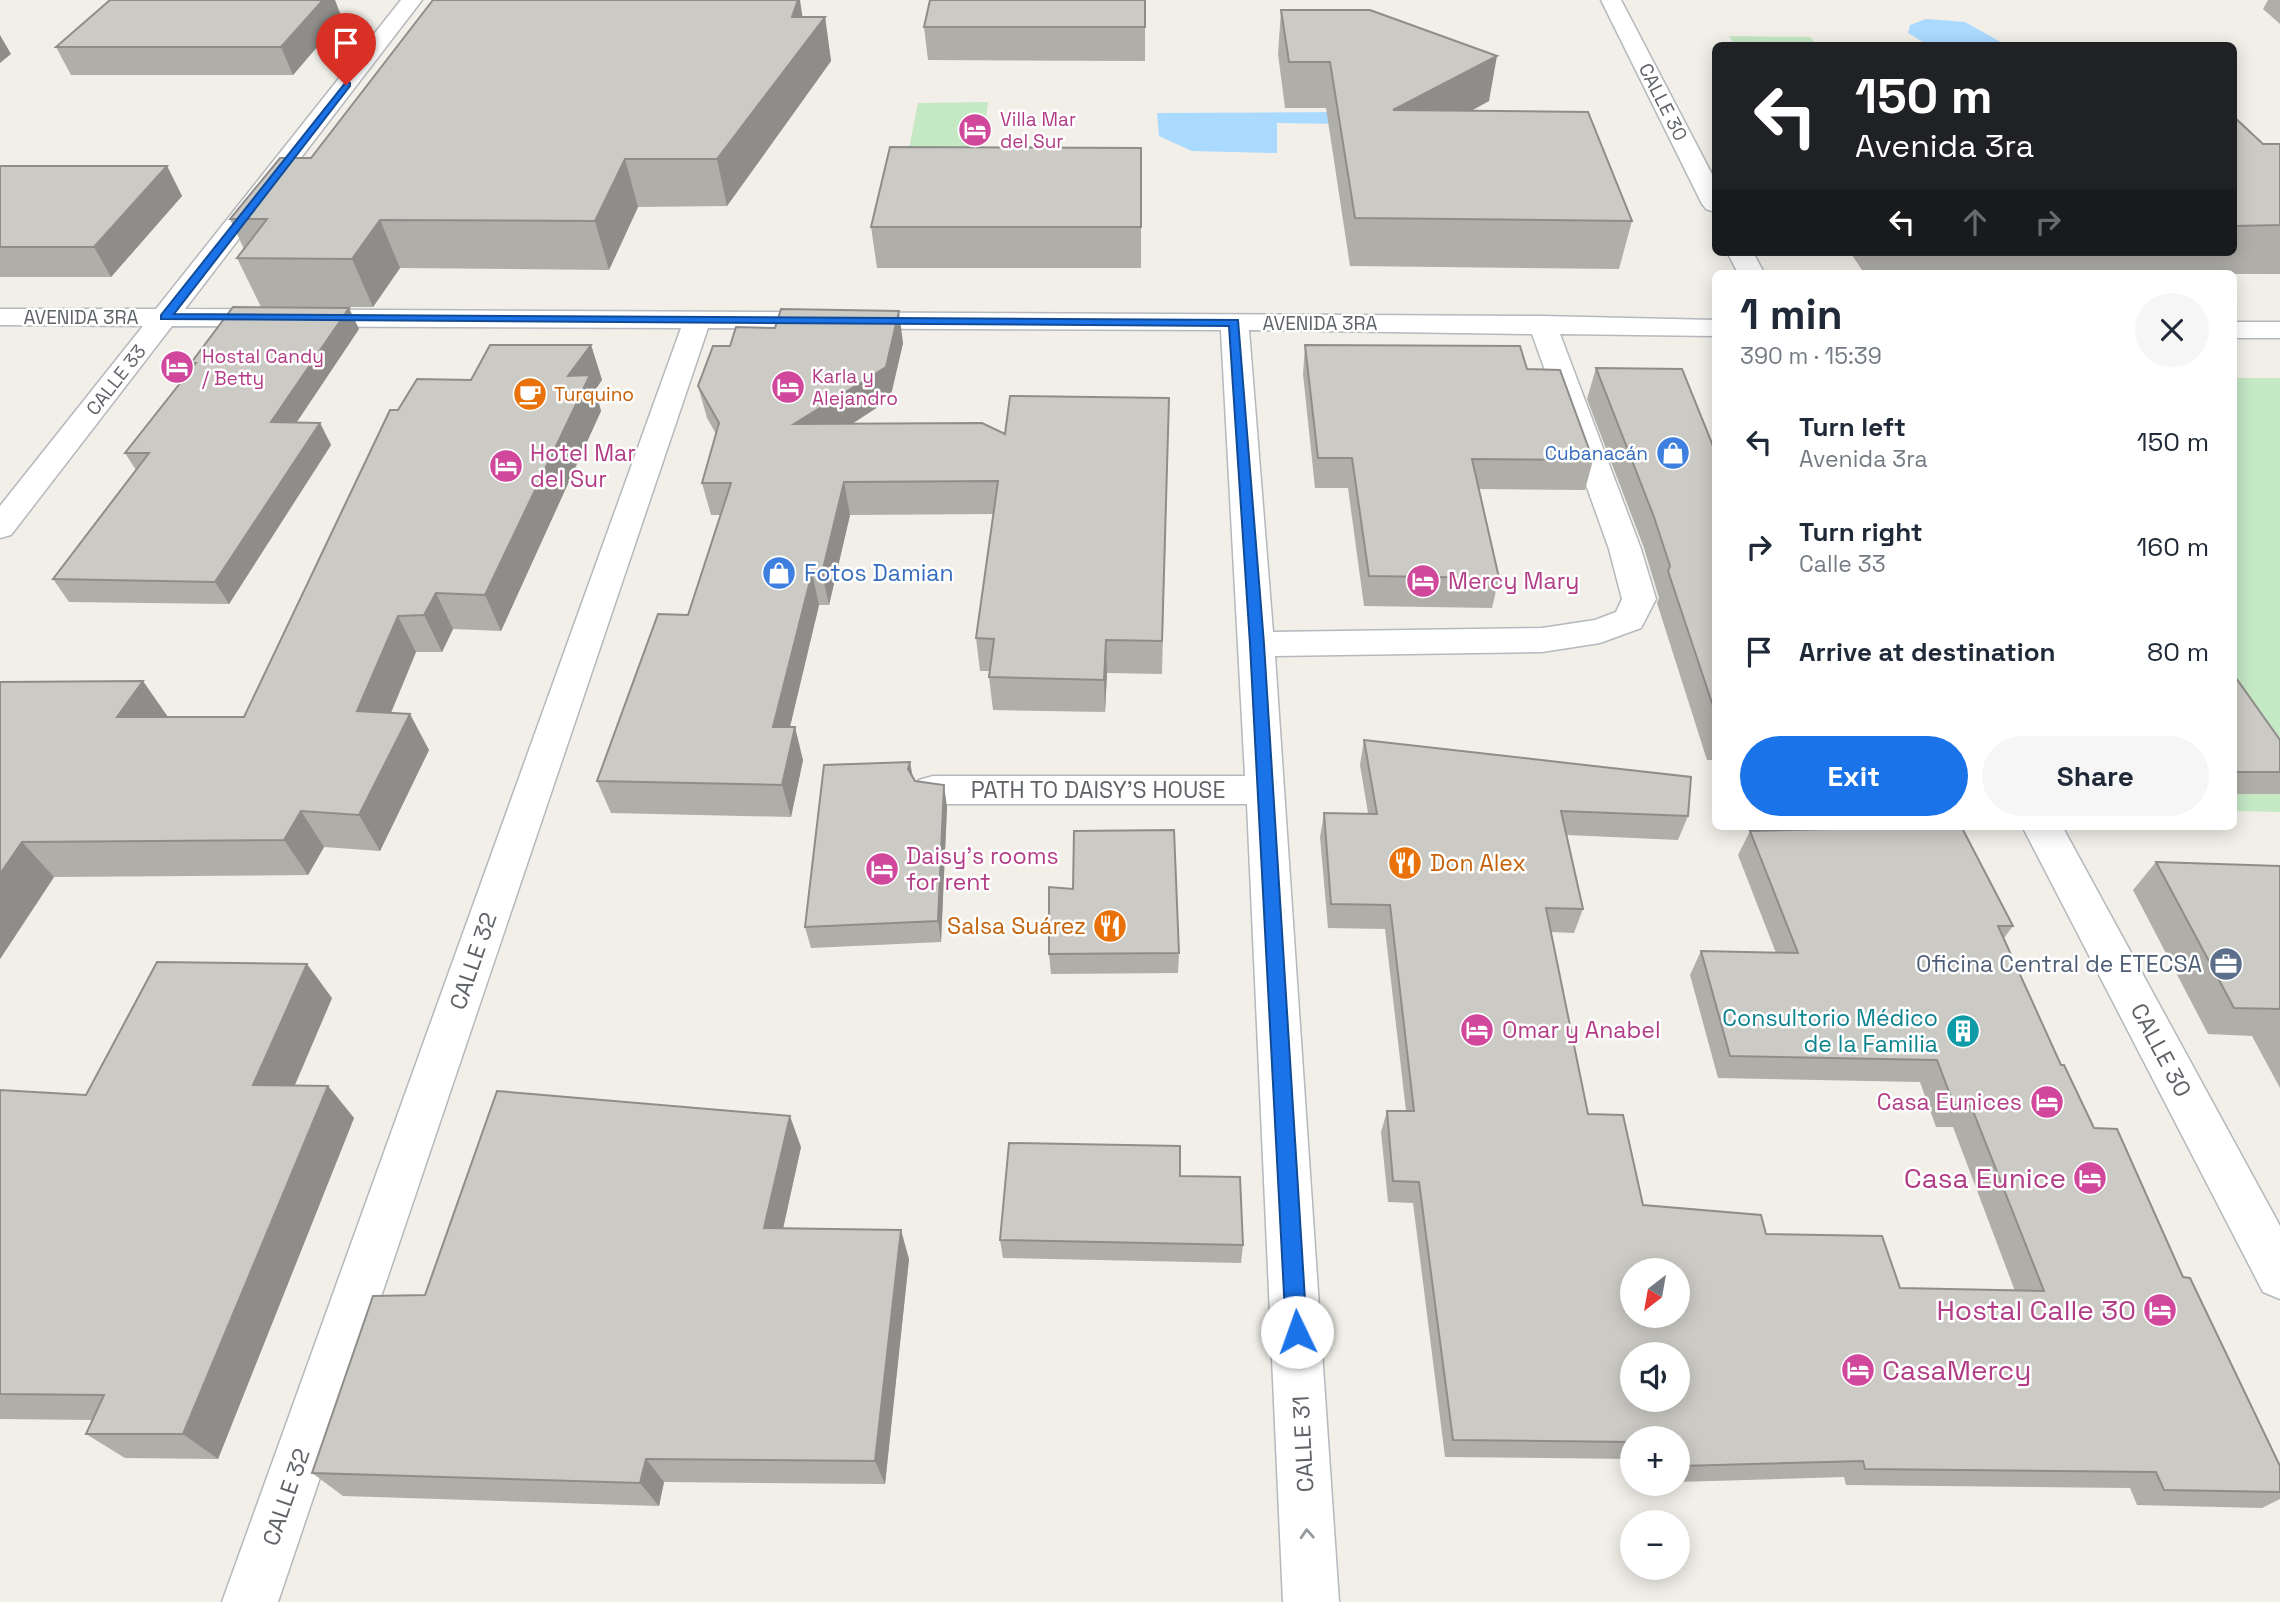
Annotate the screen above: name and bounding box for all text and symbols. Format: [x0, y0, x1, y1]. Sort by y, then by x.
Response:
pin [316, 13, 376, 85]
icon: arrive [327, 24, 365, 62]
street label: CALLE 30 [1633, 59, 1693, 145]
text: 150 m [1855, 65, 1993, 127]
icon: left [1740, 70, 1831, 161]
place label: Villa Mar del Sur [1000, 107, 1076, 154]
hotel icon: Villa Mar del Sur [956, 111, 994, 149]
text: Avenida 3ra [1855, 126, 2034, 166]
icon: left [1883, 203, 1921, 241]
icon: ahead [1956, 203, 1994, 241]
icon: right [2029, 203, 2067, 241]
text: 1 min [1740, 288, 1843, 341]
button: close [2135, 293, 2209, 367]
street label: AVENIDA 3RA [23, 305, 139, 330]
street label: AVENIDA 3RA [1262, 311, 1378, 336]
street label: CALLE 33 [80, 339, 152, 421]
text: 390 m · 15:39 [1740, 341, 1882, 371]
place label: Hostal Candy / Betty [202, 344, 324, 391]
hotel icon: Hostal Candy / Betty [158, 348, 196, 386]
place label: Karla y Alejandro [812, 364, 898, 411]
hotel icon: Karla y Alejandro [769, 368, 807, 406]
cafe icon: Turquino [511, 375, 549, 413]
place label: Turquino [554, 382, 634, 407]
text: Turn left [1799, 410, 1906, 444]
icon: left [1740, 423, 1778, 461]
text: 150 m [2137, 425, 2209, 459]
shop icon: Cubanacán [1654, 434, 1692, 472]
place label: Hotel Mar del Sur [530, 438, 636, 494]
place label: Cubanacán [1545, 441, 1648, 466]
text: Avenida 3ra [1799, 444, 1928, 474]
hotel icon: Hotel Mar del Sur [487, 447, 525, 485]
text: Turn right [1799, 515, 1923, 549]
icon: right [1740, 528, 1778, 566]
text: 160 m [2137, 530, 2209, 564]
text: Calle 33 [1799, 549, 1886, 579]
shop icon: Fotos Damian [760, 554, 798, 592]
place label: Fotos Damian [804, 558, 954, 588]
hotel icon: Mercy Mary [1404, 562, 1442, 600]
place label: Mercy Mary [1448, 566, 1579, 596]
icon: arrive [1740, 633, 1778, 671]
text: Arrive at destination [1799, 635, 2056, 669]
text: 80 m [2147, 635, 2209, 669]
button: Exit [1740, 736, 1968, 816]
button: Share [1982, 736, 2209, 816]
street label: PATH TO DAISY'S HOUSE [971, 775, 1225, 805]
place label: Daisy's rooms for rent [906, 841, 1059, 897]
restaurant icon: Don Alex [1386, 844, 1424, 882]
place label: Don Alex [1430, 848, 1526, 878]
hotel icon: Daisy's rooms for rent [863, 850, 901, 888]
restaurant icon: Salsa Suárez [1091, 907, 1129, 945]
street label: CALLE 32 [442, 908, 504, 1014]
place label: Salsa Suárez [947, 911, 1086, 941]
office icon: Oficina Central de ETECSA [2207, 945, 2245, 983]
place label: Oficina Central de ETECSA [1916, 949, 2202, 979]
street label: CALLE 30 [2124, 998, 2198, 1102]
place label: Consultorio Médico de la Familia [1722, 1003, 1938, 1059]
hotel icon: Omar y Anabel [1458, 1011, 1496, 1049]
building icon: Consultorio Médico de la Familia [1944, 1012, 1982, 1050]
place label: Omar y Anabel [1502, 1015, 1661, 1045]
hotel icon: Casa Eunices [2028, 1083, 2066, 1121]
place label: Casa Eunices [1877, 1087, 2022, 1117]
hotel icon: Casa Eunice [2071, 1159, 2109, 1197]
place label: Casa Eunice [1904, 1160, 2066, 1196]
north arrow [1620, 1258, 1690, 1328]
map controls [1620, 1258, 1690, 1580]
hotel icon: Hostal Calle 30 [2141, 1291, 2179, 1329]
place label: Hostal Calle 30 [1937, 1292, 2136, 1328]
position arrow [1260, 1295, 1334, 1369]
button: sound [1620, 1342, 1690, 1412]
hotel icon: CasaMercy [1839, 1351, 1877, 1389]
place label: CasaMercy [1882, 1352, 2031, 1388]
street label: CALLE 31 [1286, 1395, 1320, 1493]
button: + [1620, 1426, 1690, 1496]
street label: CALLE 32 [255, 1444, 317, 1550]
button: − [1620, 1510, 1690, 1580]
one-way arrow [1300, 1528, 1315, 1539]

